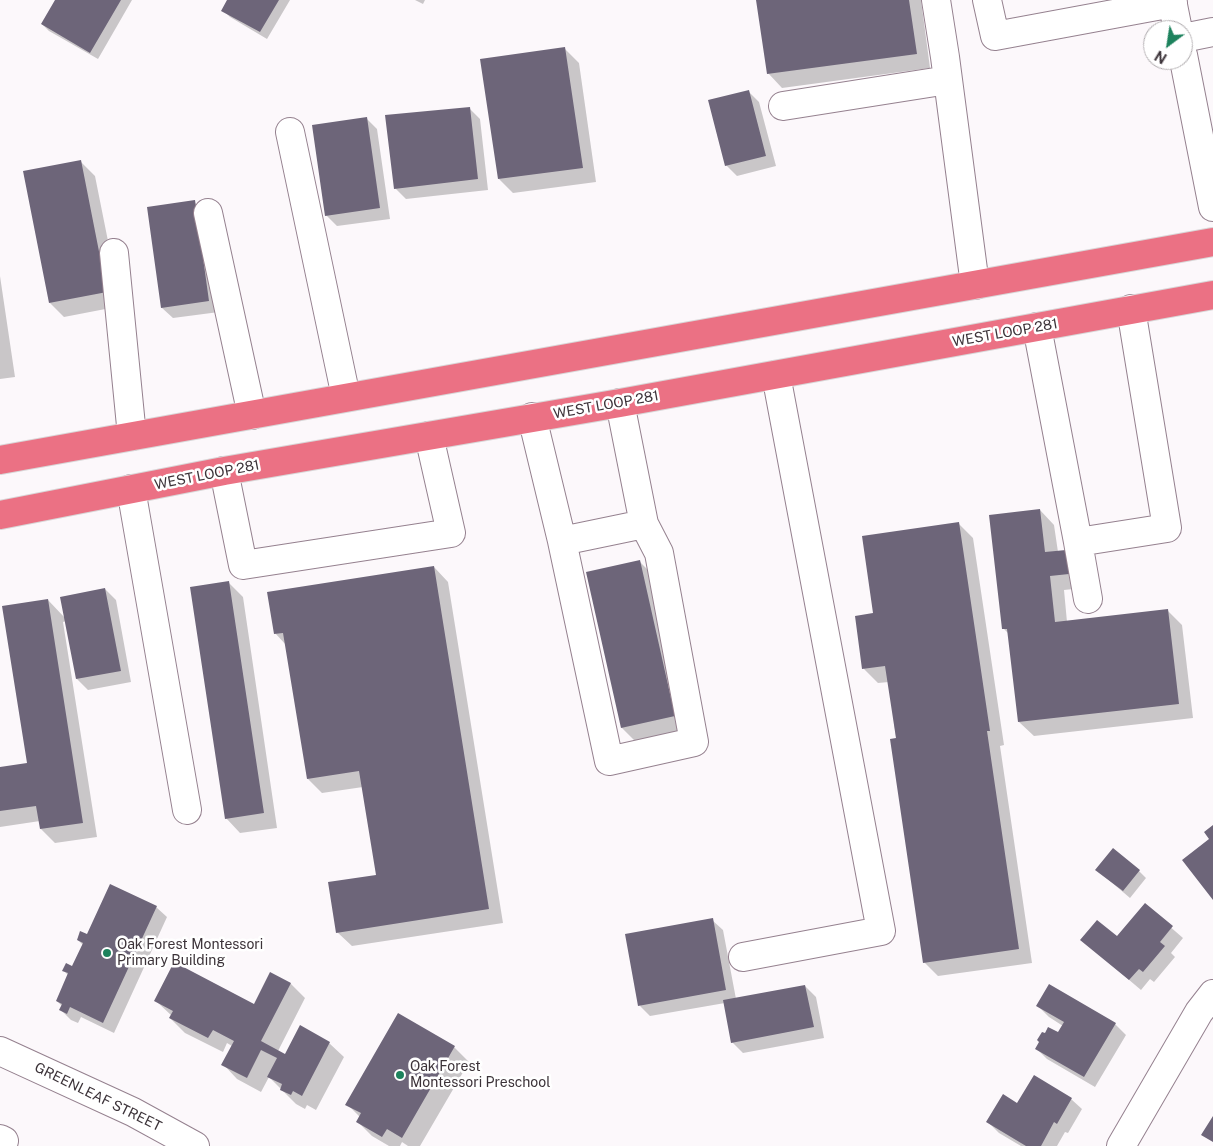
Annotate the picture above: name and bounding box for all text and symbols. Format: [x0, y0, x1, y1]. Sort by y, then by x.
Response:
north arrow [1143, 20, 1193, 70]
text: N [1152, 47, 1170, 67]
street label: WEST LOOP 281 [951, 315, 1059, 351]
street label: WEST LOOP 281 [552, 387, 660, 423]
street label: WEST LOOP 281 [153, 457, 261, 493]
place label: Oak Forest Montessori Primary Building [117, 937, 263, 970]
marker: Oak Forest Montessori Primary Building [101, 947, 113, 959]
street label: GREENLEAF STREET [32, 1059, 164, 1135]
place label: Oak Forest Montessori Preschool [410, 1059, 550, 1092]
marker: Oak Forest Montessori Preschool [394, 1069, 406, 1081]

